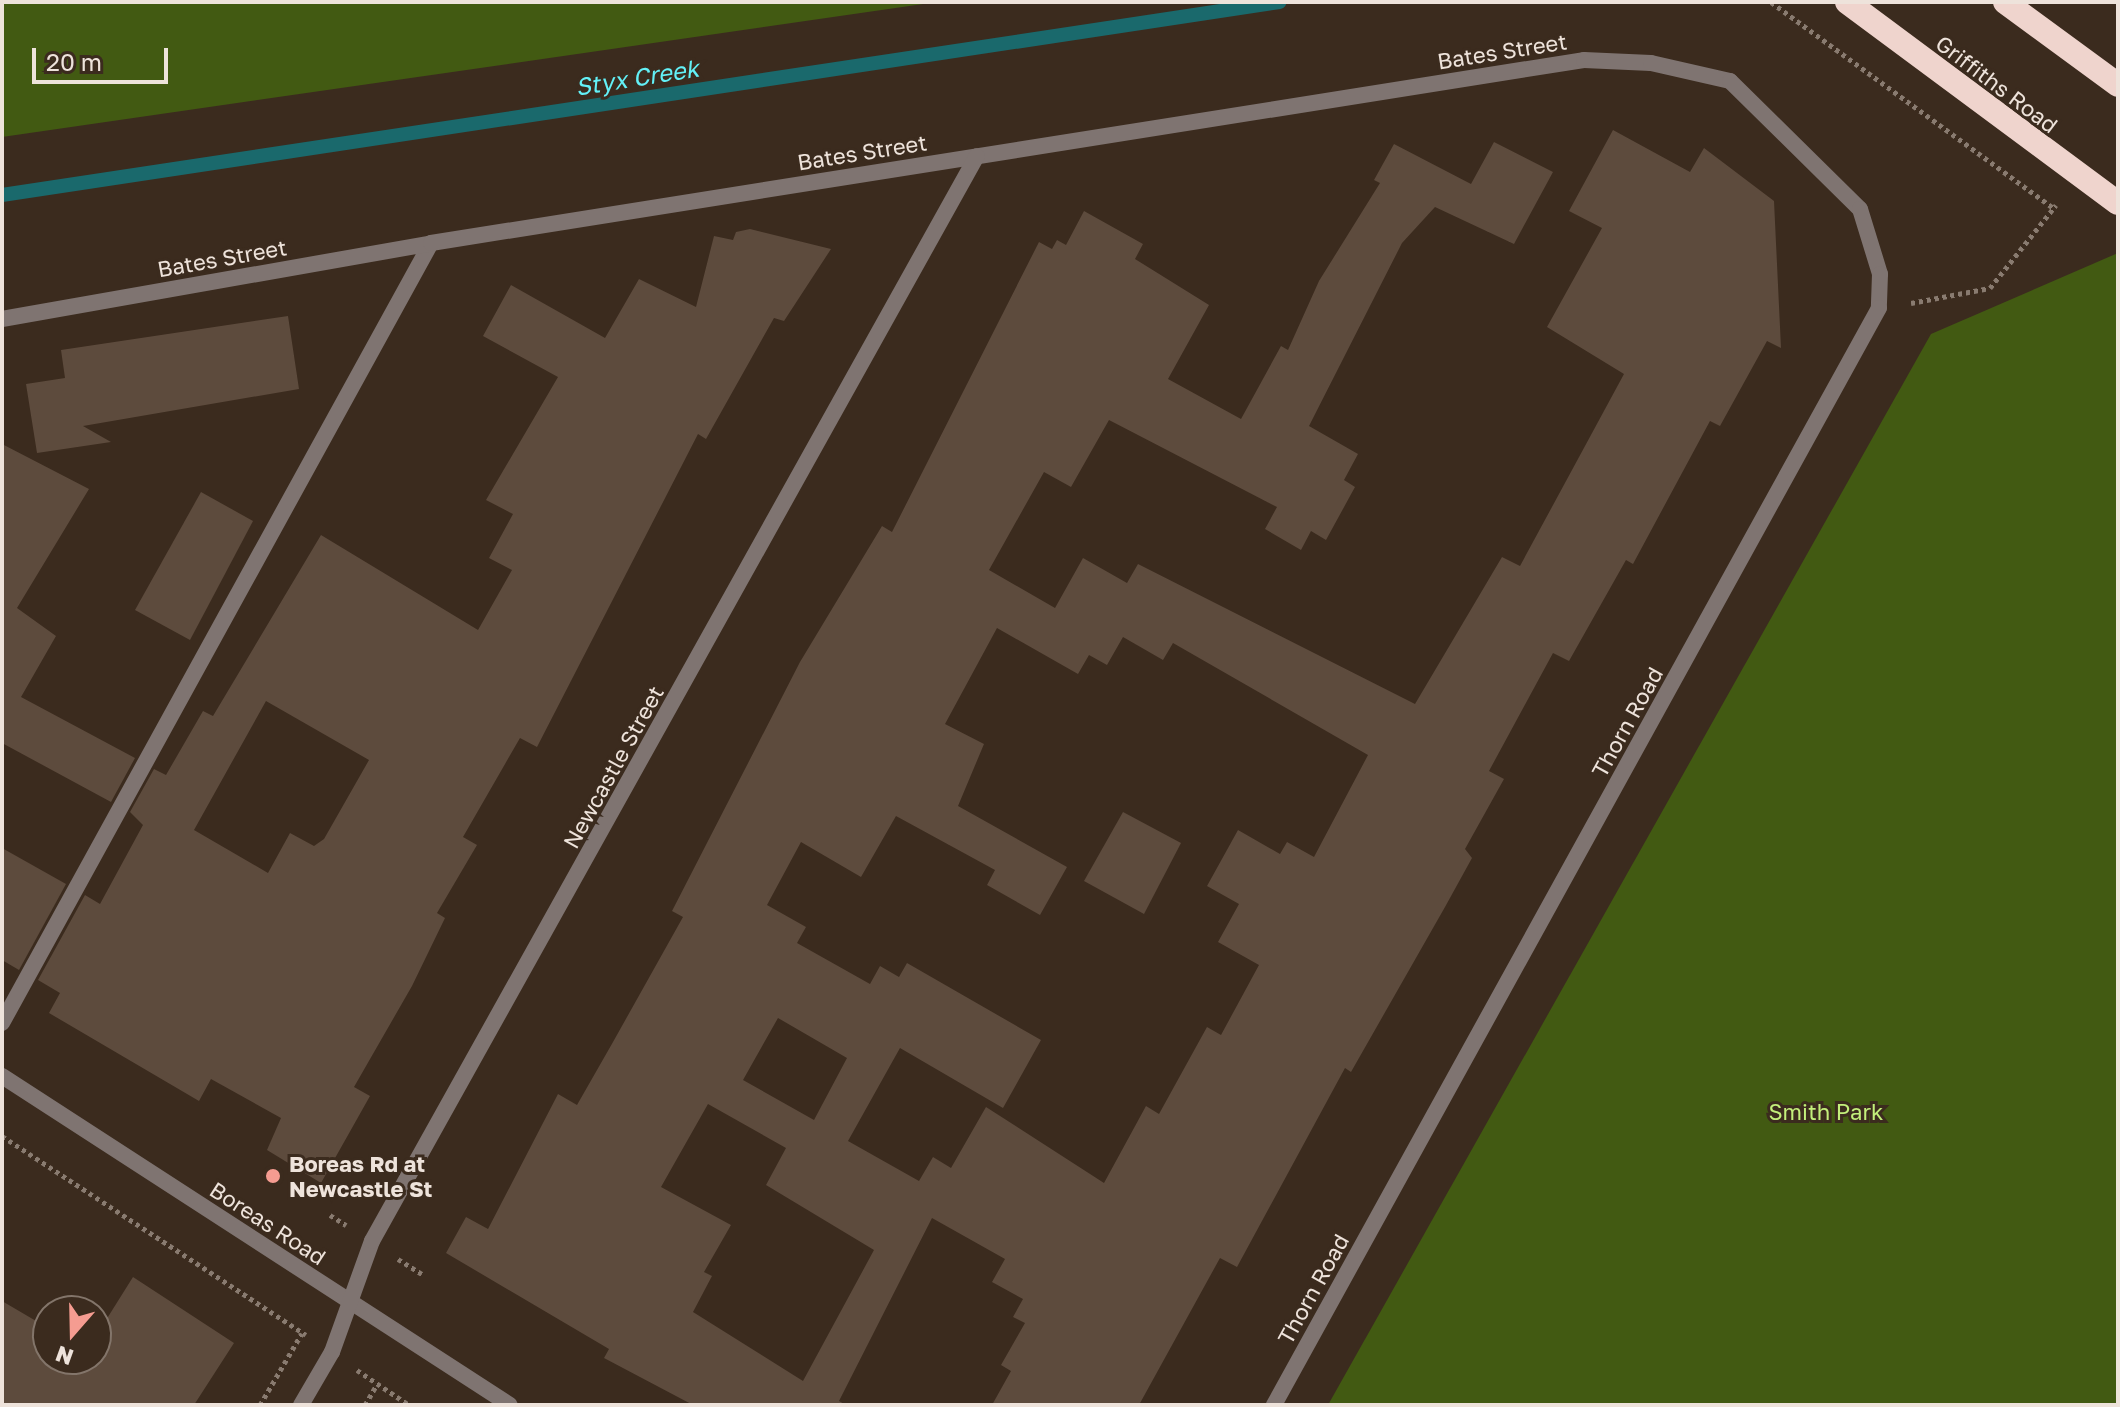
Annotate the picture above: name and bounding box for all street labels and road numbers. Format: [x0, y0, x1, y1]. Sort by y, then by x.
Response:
street label: Bates Street [1435, 28, 1569, 74]
street label: Griffiths Road [1931, 30, 2063, 138]
street label: Bates Street [795, 129, 929, 175]
street label: Bates Street [155, 234, 289, 282]
street label: Thorn Road [1586, 662, 1668, 782]
street label: Newcastle Street [557, 681, 669, 853]
street label: Boreas Road [205, 1176, 331, 1270]
street label: Thorn Road [1272, 1229, 1354, 1349]

